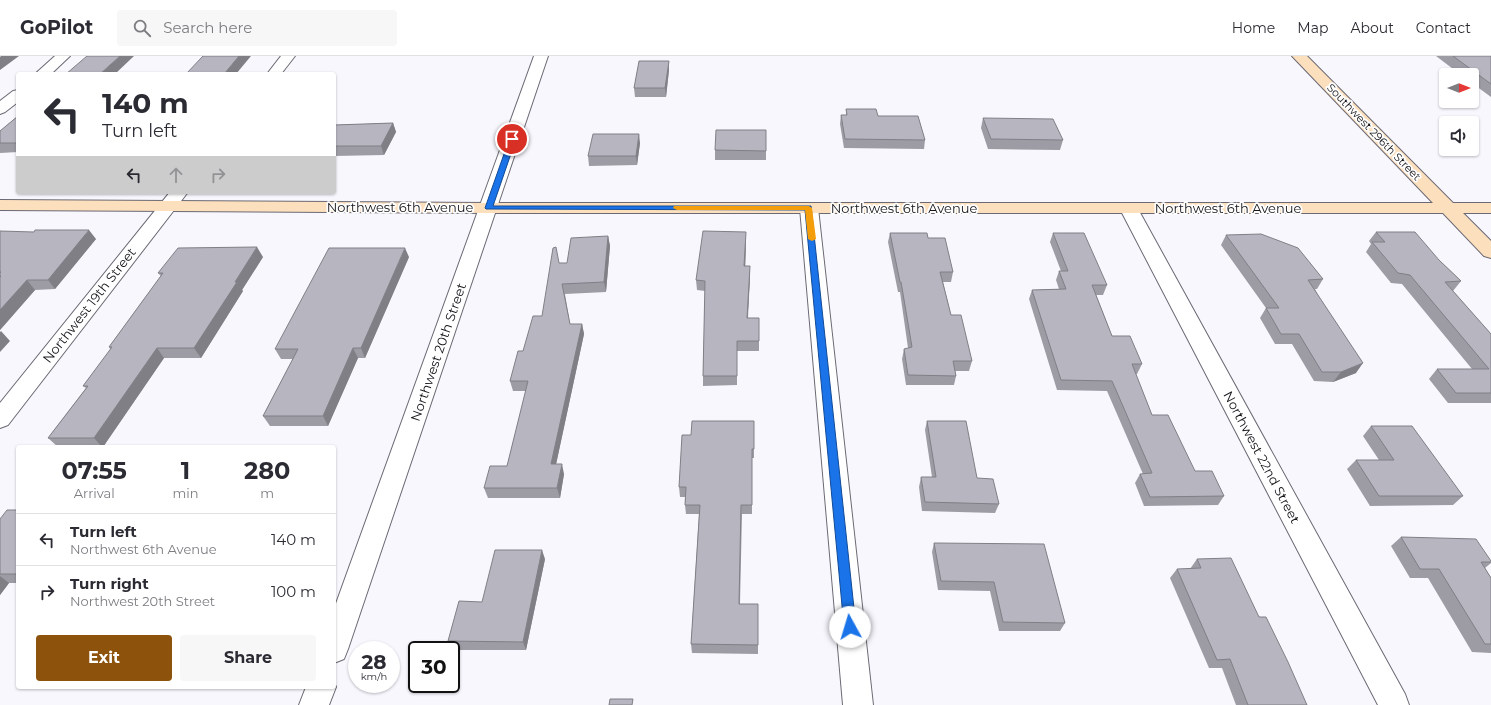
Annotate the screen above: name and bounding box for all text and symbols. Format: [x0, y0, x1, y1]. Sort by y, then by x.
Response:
search box [117, 10, 397, 46]
text: GoPilot [20, 16, 93, 39]
icon: search [131, 17, 153, 39]
text: Search here [163, 18, 252, 37]
text: Home [1232, 19, 1275, 37]
text: Map [1297, 19, 1328, 37]
text: About [1350, 19, 1394, 37]
text: Contact [1416, 19, 1471, 37]
north arrow [1439, 68, 1479, 108]
map controls [1439, 68, 1479, 156]
street label: Southwest 296th Street [1324, 81, 1424, 184]
text: 140 m [102, 86, 189, 120]
icon: left [36, 88, 88, 140]
button: sound [1439, 116, 1479, 156]
text: Turn left [102, 120, 177, 142]
pin [495, 122, 529, 156]
icon: arrive [501, 128, 523, 150]
icon: left [123, 164, 145, 186]
icon: ahead [165, 164, 187, 186]
icon: right [207, 164, 229, 186]
street label: Northwest 6th Avenue [327, 199, 473, 215]
street label: Northwest 6th Avenue [831, 200, 977, 216]
street label: Northwest 6th Avenue [1155, 200, 1301, 216]
street label: Northwest 19th Street [39, 244, 139, 366]
street label: Northwest 20th Street [407, 281, 469, 423]
street label: Northwest 22nd Street [1220, 388, 1304, 526]
text: 07:55 [62, 456, 127, 485]
text: 1 [181, 456, 190, 485]
text: 280 [244, 456, 290, 485]
text: Arrival [74, 485, 115, 501]
text: min [172, 485, 199, 501]
text: m [260, 485, 274, 501]
text: Turn left [70, 522, 137, 541]
icon: left [36, 529, 58, 551]
text: 140 m [271, 530, 316, 549]
text: Northwest 6th Avenue [70, 541, 217, 557]
text: Turn right [70, 574, 149, 593]
icon: right [36, 581, 58, 603]
text: 100 m [271, 582, 316, 601]
text: Northwest 20th Street [70, 593, 215, 609]
position arrow [829, 606, 871, 648]
button: Exit [36, 635, 172, 681]
button: Share [180, 635, 316, 681]
speed limit sign: 30 [408, 641, 460, 693]
text: 28 [362, 650, 387, 674]
text: km/h [361, 670, 387, 683]

